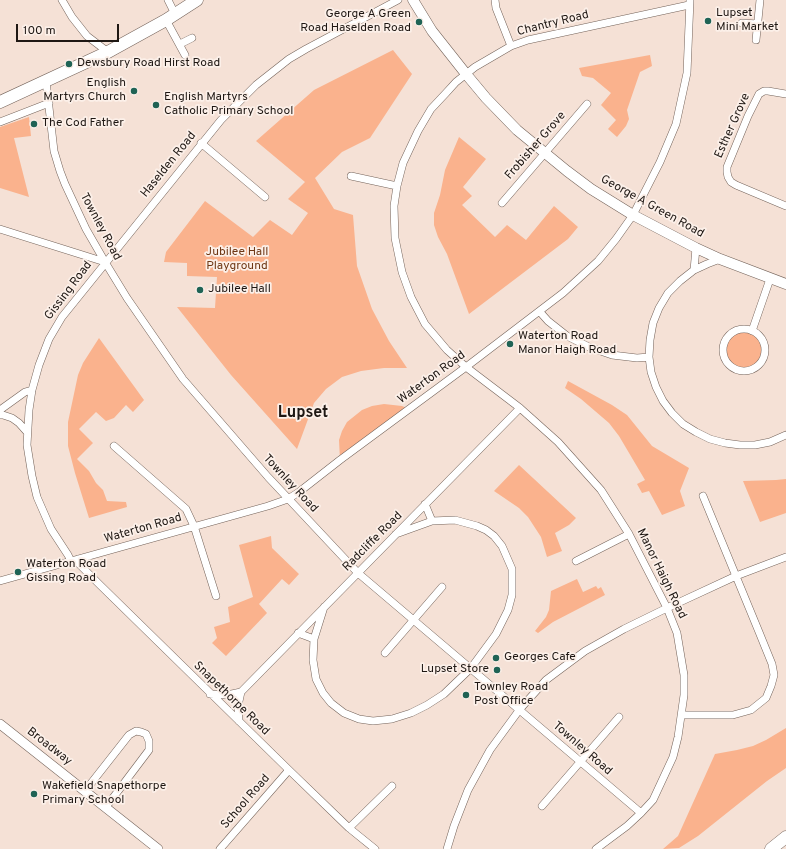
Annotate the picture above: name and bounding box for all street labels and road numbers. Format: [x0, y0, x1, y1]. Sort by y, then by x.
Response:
street label: Chantry Road [516, 8, 590, 40]
street label: Esther Grove [712, 91, 754, 161]
street label: Frobisher Grove [503, 109, 569, 183]
street label: Haselden Road [138, 129, 200, 201]
street label: George A Green Road [598, 173, 706, 241]
street label: Townley Road [76, 191, 124, 263]
street label: Gissing Road [42, 259, 96, 323]
street label: Waterton Road [395, 349, 469, 407]
street label: Townley Road [259, 452, 321, 516]
street label: Radcliffe Road [340, 509, 406, 575]
street label: Waterton Road [102, 511, 184, 547]
street label: Manor Haigh Road [633, 527, 689, 621]
street label: Snapethorpe Road [190, 659, 272, 739]
street label: Townley Road [549, 719, 615, 779]
street label: Broadway [24, 725, 74, 769]
street label: School Road [219, 772, 273, 832]

